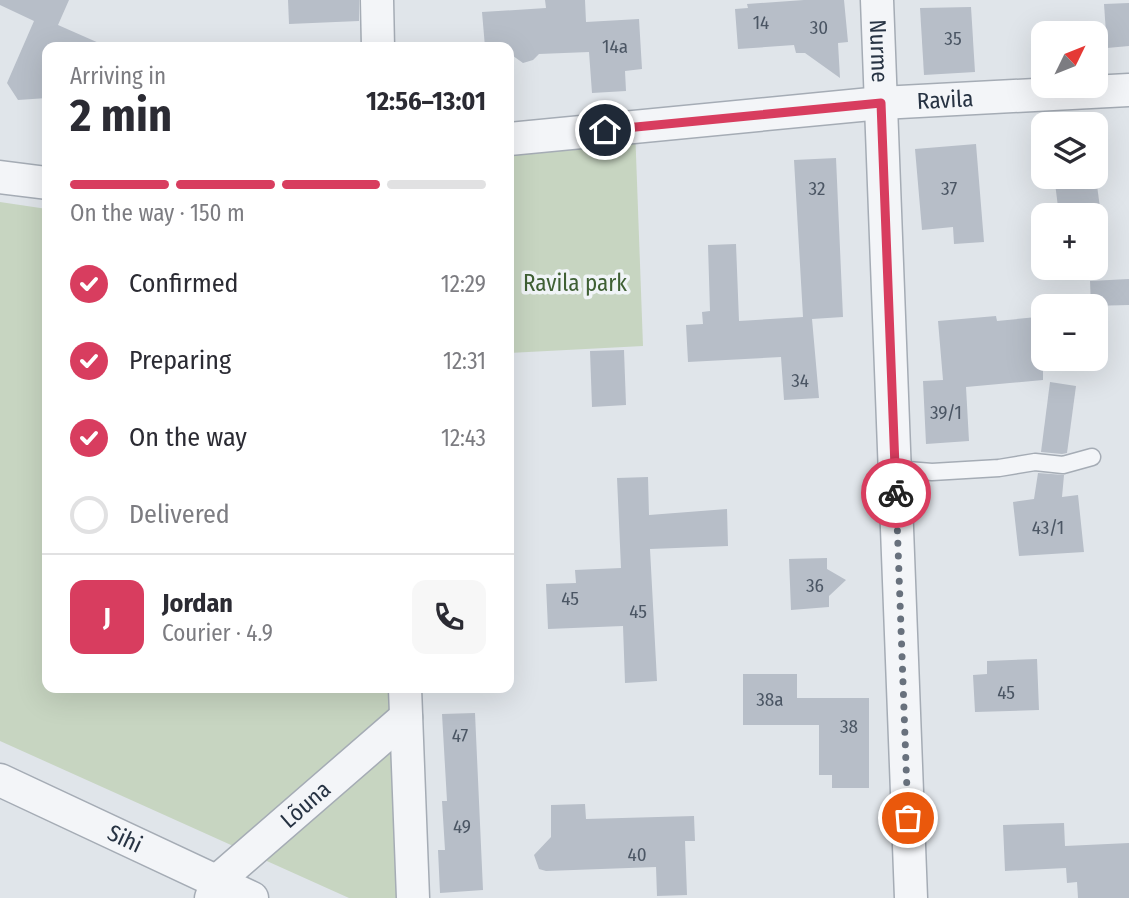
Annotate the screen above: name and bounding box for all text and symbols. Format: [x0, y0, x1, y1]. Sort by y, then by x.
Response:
house number: 14 [753, 11, 769, 34]
house number: 30 [810, 16, 828, 39]
street label: Nurme [864, 19, 894, 83]
north arrow [1031, 21, 1108, 98]
map controls [1031, 21, 1108, 371]
house number: 35 [944, 27, 962, 50]
house number: 14a [602, 35, 628, 58]
text: Arriving in [70, 62, 166, 90]
street label: Ravila [916, 84, 974, 115]
text: 12:56–13:01 [366, 86, 486, 117]
text: 2 min [70, 88, 172, 143]
pin [575, 100, 635, 160]
icon: home [586, 111, 624, 149]
button: layers [1031, 112, 1108, 189]
house number: 32 [809, 177, 825, 200]
house number: 37 [941, 177, 957, 200]
text: On the way · 150 m [70, 199, 245, 227]
button: + [1031, 203, 1108, 280]
icon: check [70, 265, 108, 303]
text: Confirmed [129, 268, 239, 299]
park label: Ravila park [523, 269, 627, 297]
text: 12:29 [441, 270, 486, 298]
button: − [1031, 294, 1108, 371]
icon: check [70, 342, 108, 380]
text: Preparing [129, 345, 231, 376]
text: 12:31 [443, 347, 486, 375]
house number: 34 [791, 369, 809, 392]
house number: 39/1 [930, 401, 962, 424]
icon: check [70, 419, 108, 457]
text: On the way [129, 422, 247, 453]
text: 12:43 [441, 424, 486, 452]
courier [861, 458, 931, 528]
icon: bike [877, 474, 915, 512]
text: Delivered [129, 499, 230, 530]
house number: 43/1 [1032, 516, 1064, 539]
house number: 36 [806, 574, 824, 597]
button: phone [412, 580, 486, 654]
house number: 45 [561, 587, 579, 610]
text: Jordan [162, 588, 233, 619]
house number: 45 [629, 600, 647, 623]
text: J [103, 602, 111, 633]
text: Courier · 4.9 [162, 619, 273, 647]
house number: 45 [997, 681, 1015, 704]
house number: 38a [756, 688, 784, 711]
house number: 38 [840, 715, 858, 738]
house number: 47 [452, 724, 469, 747]
street label: Lõuna [275, 775, 336, 834]
pin [878, 788, 938, 848]
icon: bag [889, 799, 927, 837]
house number: 49 [453, 815, 471, 838]
street label: Sihi [103, 818, 147, 859]
house number: 40 [627, 843, 647, 866]

